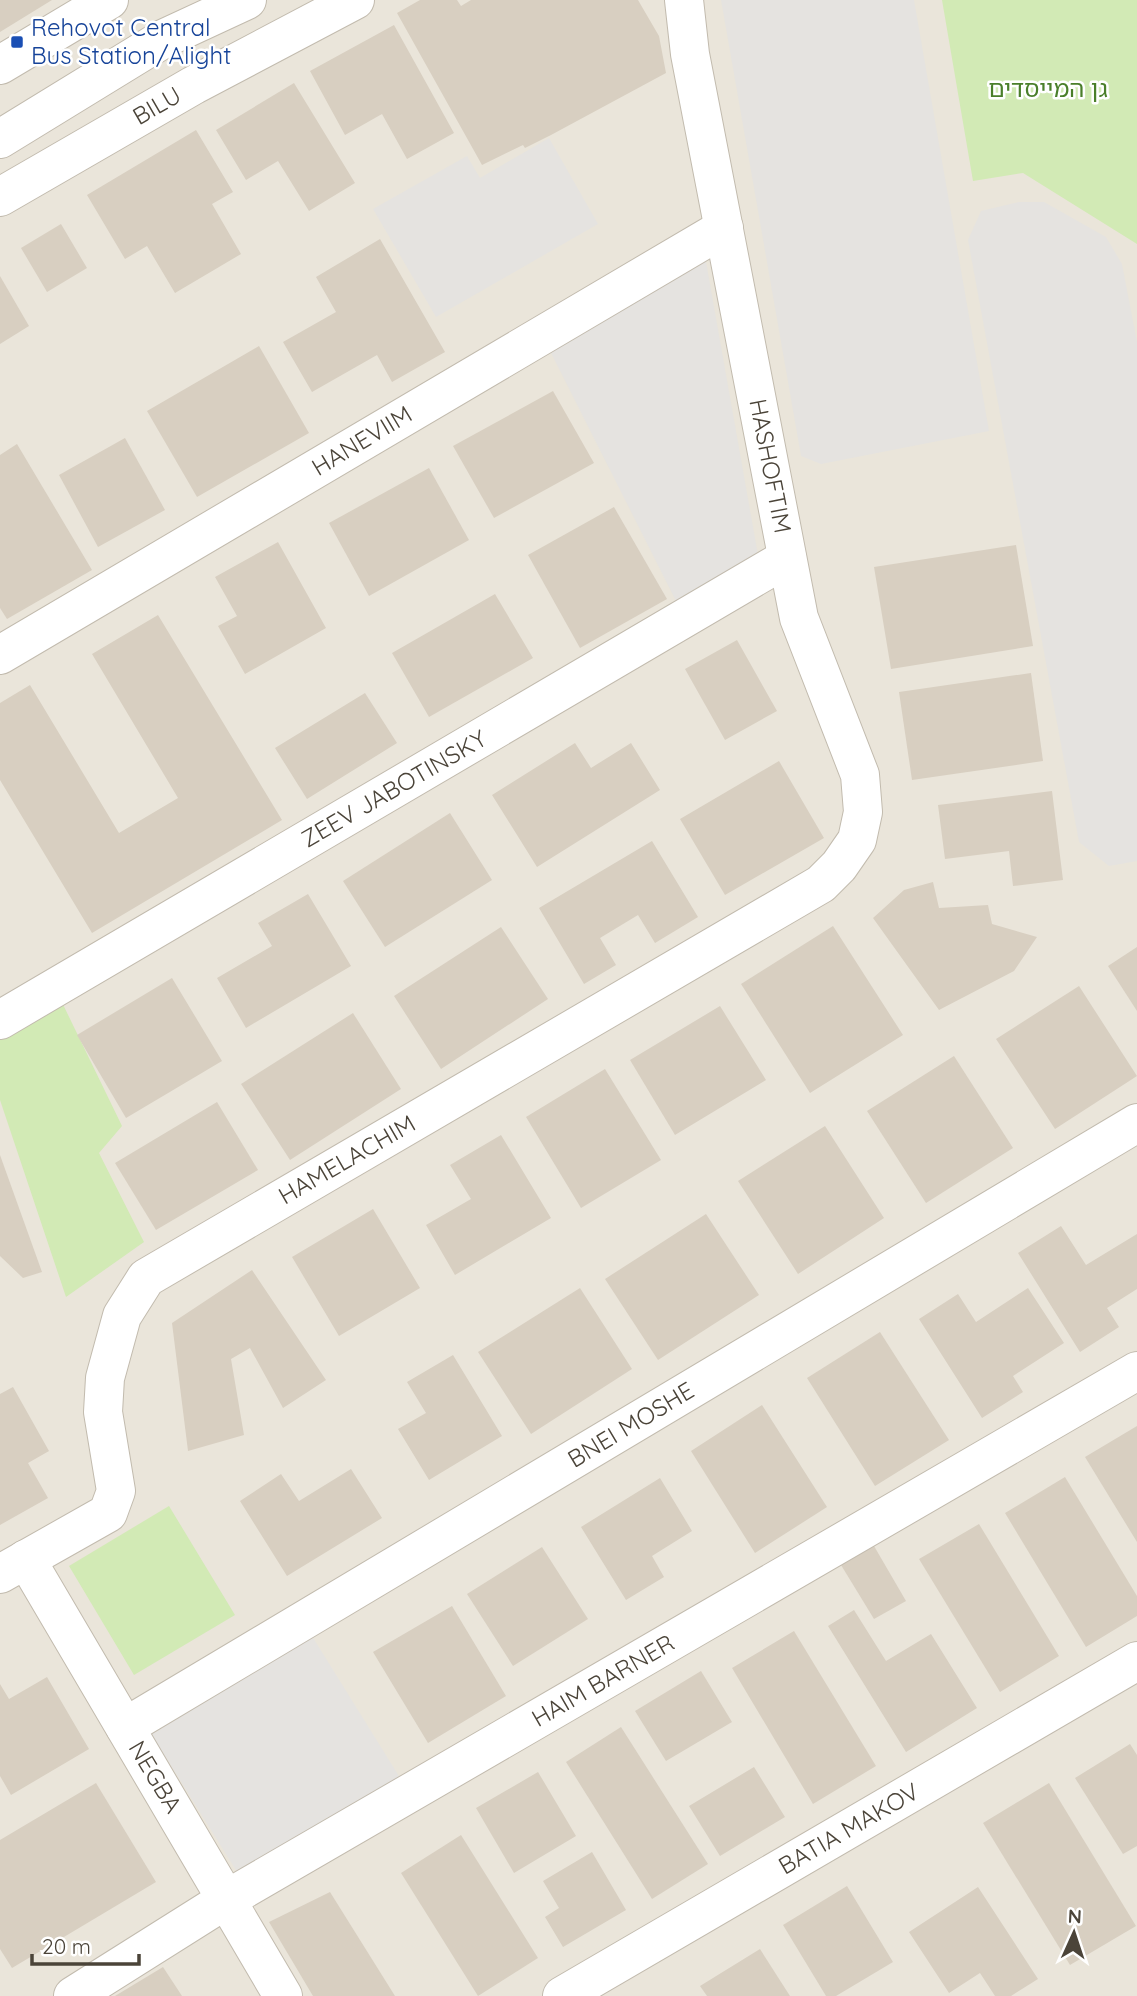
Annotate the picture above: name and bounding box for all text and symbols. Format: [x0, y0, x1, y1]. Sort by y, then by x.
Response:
place label: Rehovot Central Bus Station/Alight [31, 12, 231, 70]
marker: Rehovot Central Bus Station/Alight [9, 34, 25, 50]
park label: גן המייסדים [988, 73, 1108, 103]
street label: BILU [127, 79, 186, 131]
street label: HASHOFTIM [743, 396, 799, 536]
street label: HANEVIIM [306, 399, 417, 482]
street label: ZEEV JABOTINSKY [295, 723, 492, 853]
street label: HAMELACHIM [273, 1108, 420, 1210]
street label: BNEI MOSHE [562, 1375, 699, 1474]
street label: HAIM BARNER [526, 1627, 679, 1733]
street label: NEGBA [123, 1735, 189, 1818]
street label: BATIA MAKOV [773, 1776, 924, 1880]
north arrow [1039, 1898, 1109, 1968]
text: N [1067, 1904, 1082, 1928]
scale bar [32, 1923, 138, 1967]
text: 20 m [42, 1933, 91, 1959]

